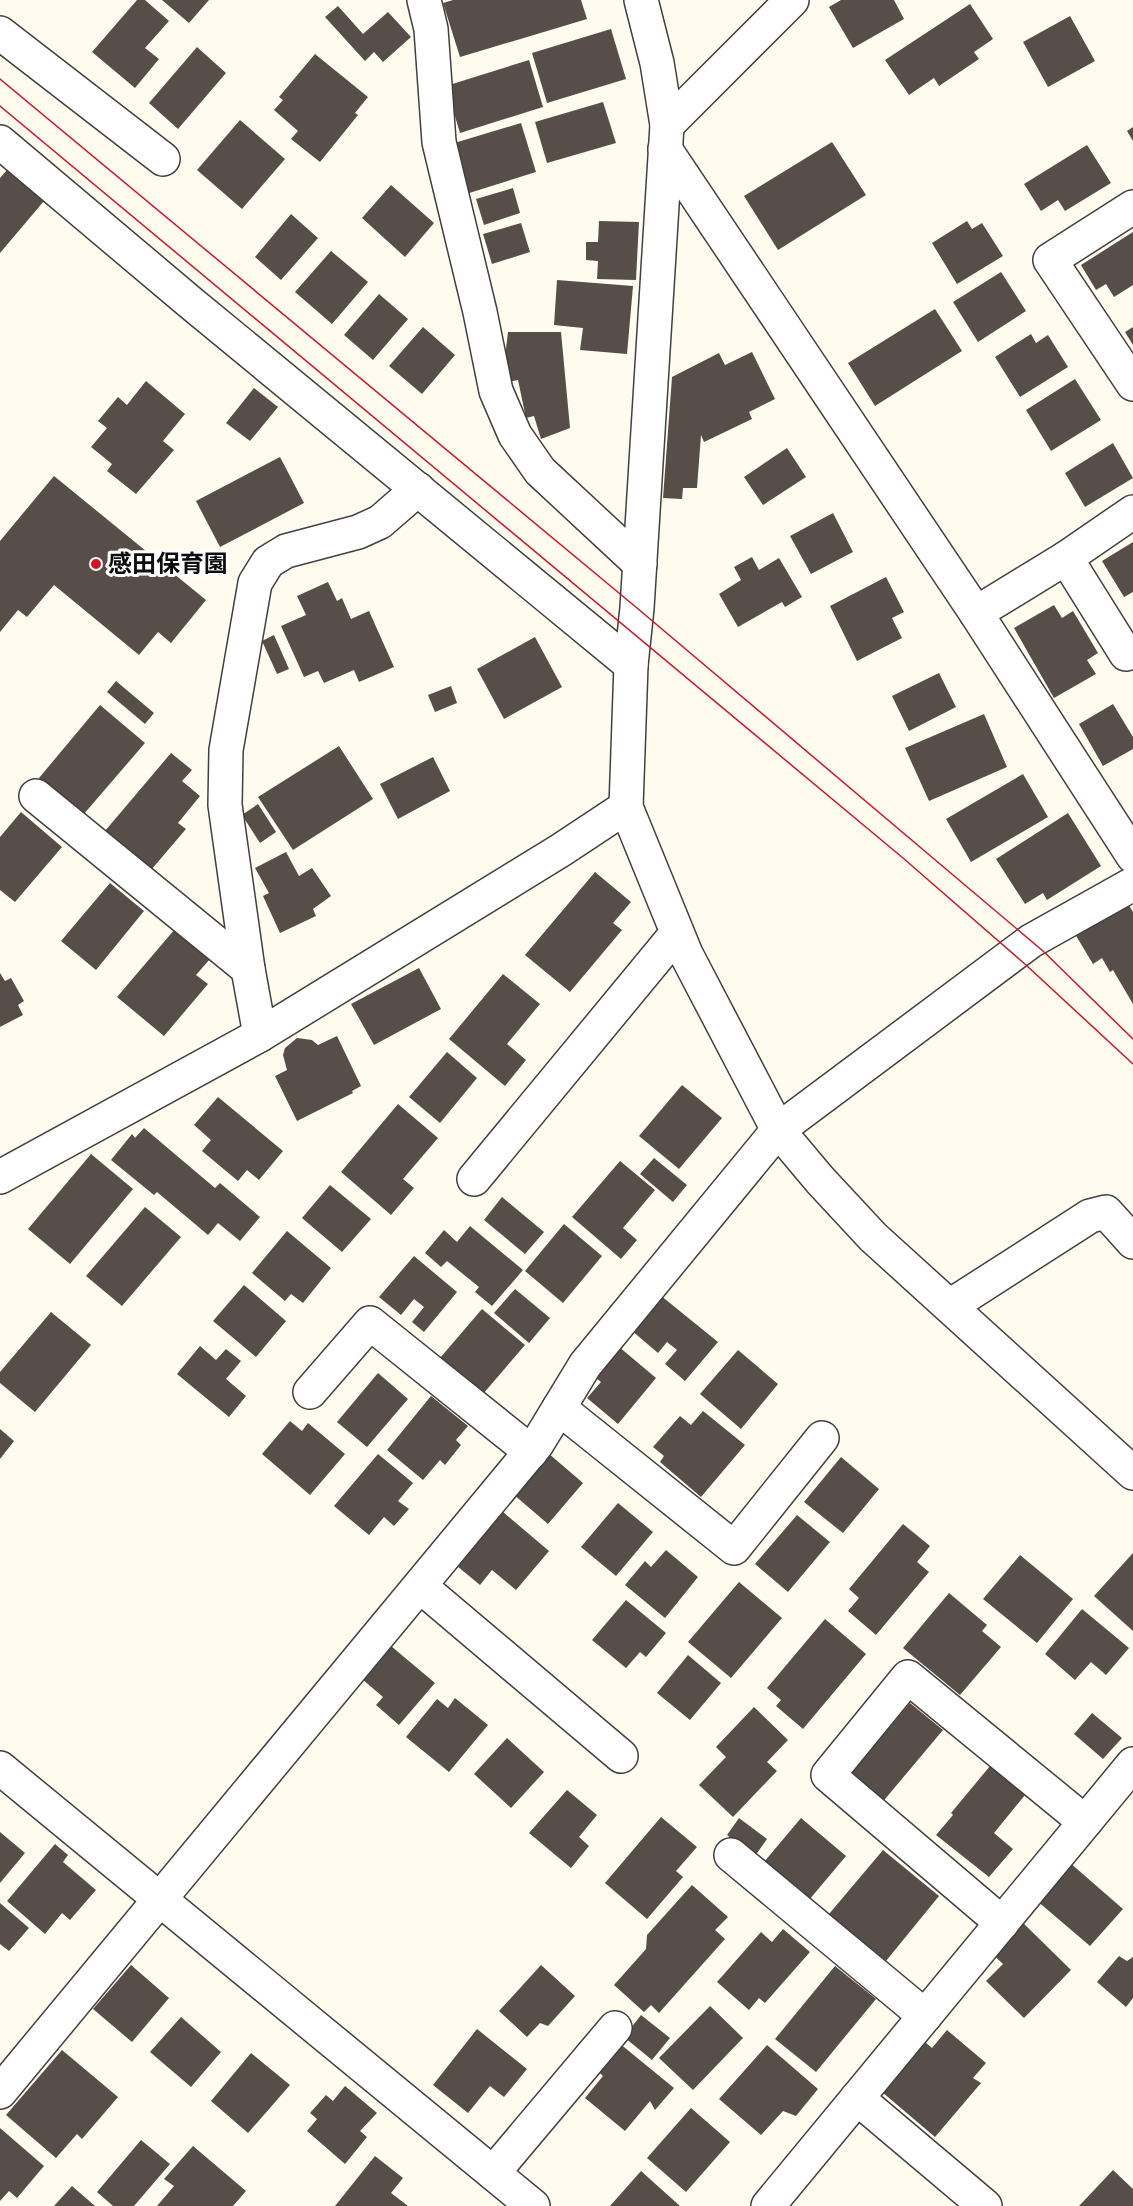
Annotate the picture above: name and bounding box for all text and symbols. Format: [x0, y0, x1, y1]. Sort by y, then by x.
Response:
place label: 感田保育園 [108, 549, 228, 578]
marker: 感田保育園 [89, 557, 103, 571]

